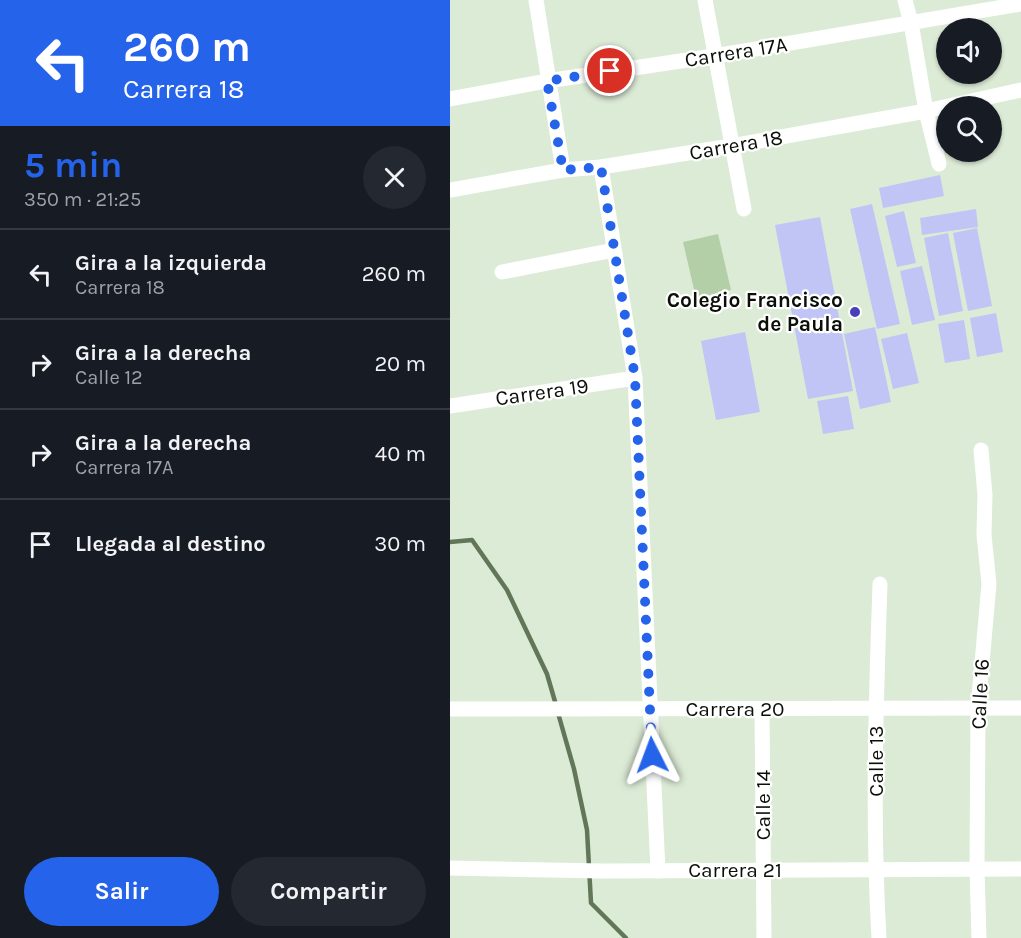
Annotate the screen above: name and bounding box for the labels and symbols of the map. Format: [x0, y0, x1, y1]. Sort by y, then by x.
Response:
street label: Carrera 17A [683, 32, 789, 72]
pin [584, 45, 635, 96]
street label: Carrera 18 [687, 125, 785, 165]
place label: Colegio Francisco de Paula [667, 288, 843, 336]
marker: Colegio Francisco de Paula [848, 305, 862, 319]
street label: Carrera 19 [494, 374, 590, 410]
street label: Calle 16 [966, 658, 994, 730]
street label: Carrera 20 [685, 697, 785, 721]
position arrow [620, 723, 684, 787]
street label: Calle 13 [864, 725, 888, 797]
street label: Calle 14 [751, 769, 775, 840]
street label: Carrera 21 [688, 858, 782, 882]

